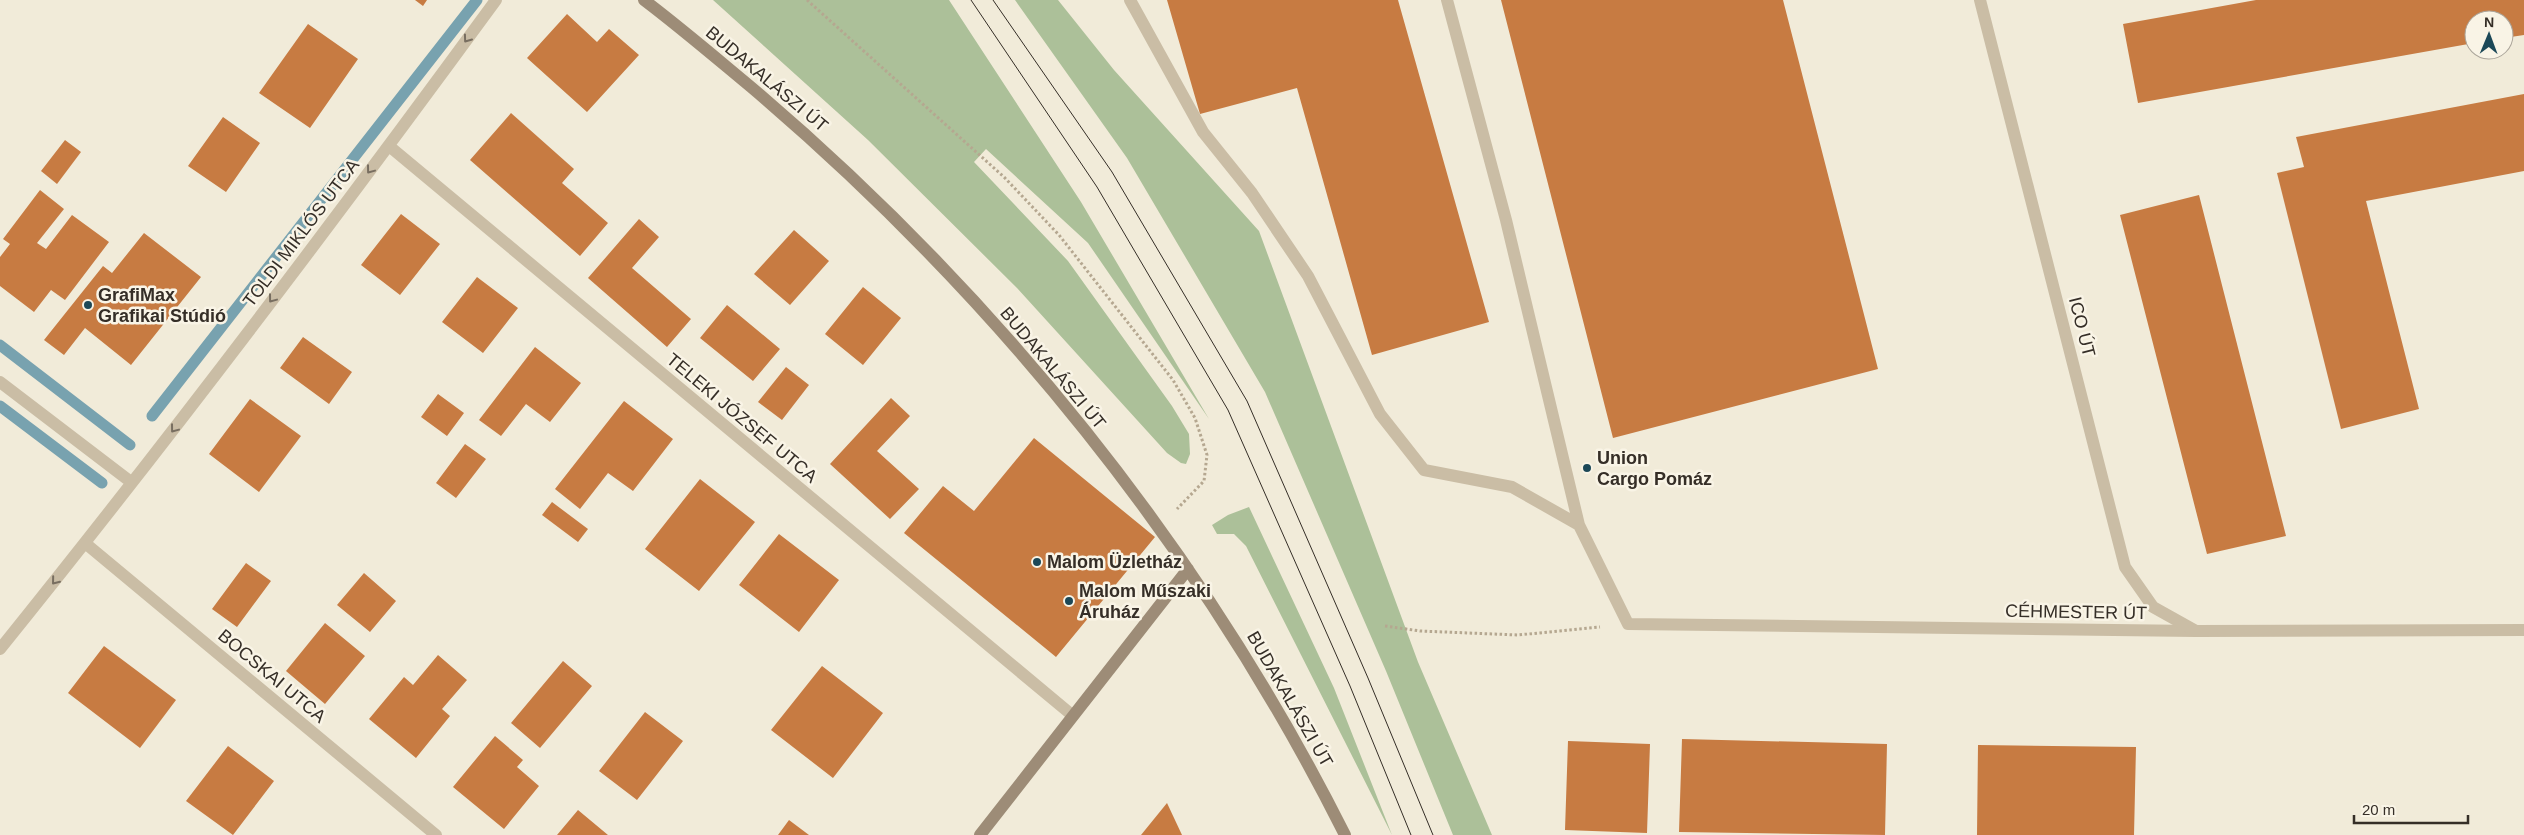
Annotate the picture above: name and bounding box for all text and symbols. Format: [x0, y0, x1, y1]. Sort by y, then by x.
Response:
north arrow [2464, 10, 2514, 60]
text: N [2484, 14, 2494, 30]
street label: BUDAKALÁSZI ÚT [702, 21, 833, 136]
one-way arrow [464, 33, 473, 43]
street label: TOLDI MIKLÓS UTCA [238, 155, 363, 311]
one-way arrow [368, 164, 376, 173]
place label: GrafiMax Grafikai Stúdió [98, 285, 226, 326]
one-way arrow [269, 293, 277, 302]
street label: ICO ÚT [2065, 295, 2100, 359]
marker: GrafiMax Grafikai Stúdió [82, 299, 94, 311]
street label: BUDAKALÁSZI ÚT [996, 302, 1111, 433]
street label: TELEKI JÓZSEF UTCA [663, 348, 822, 487]
one-way arrow [171, 423, 179, 432]
place label: Union Cargo Pomáz [1597, 448, 1712, 489]
marker: Union Cargo Pomáz [1581, 462, 1593, 474]
place label: Malom Üzletház [1047, 552, 1182, 572]
marker: Malom Üzletház [1031, 556, 1043, 568]
one-way arrow [52, 575, 60, 584]
place label: Malom Műszaki Áruház [1079, 581, 1211, 622]
marker: Malom Műszaki Áruház [1063, 595, 1075, 607]
street label: CÉHMESTER ÚT [2005, 600, 2147, 623]
street label: BOCSKAI UTCA [214, 625, 330, 727]
street label: BUDAKALÁSZI ÚT [1243, 627, 1338, 770]
scale bar [2354, 792, 2468, 824]
text: 20 m [2362, 801, 2395, 818]

